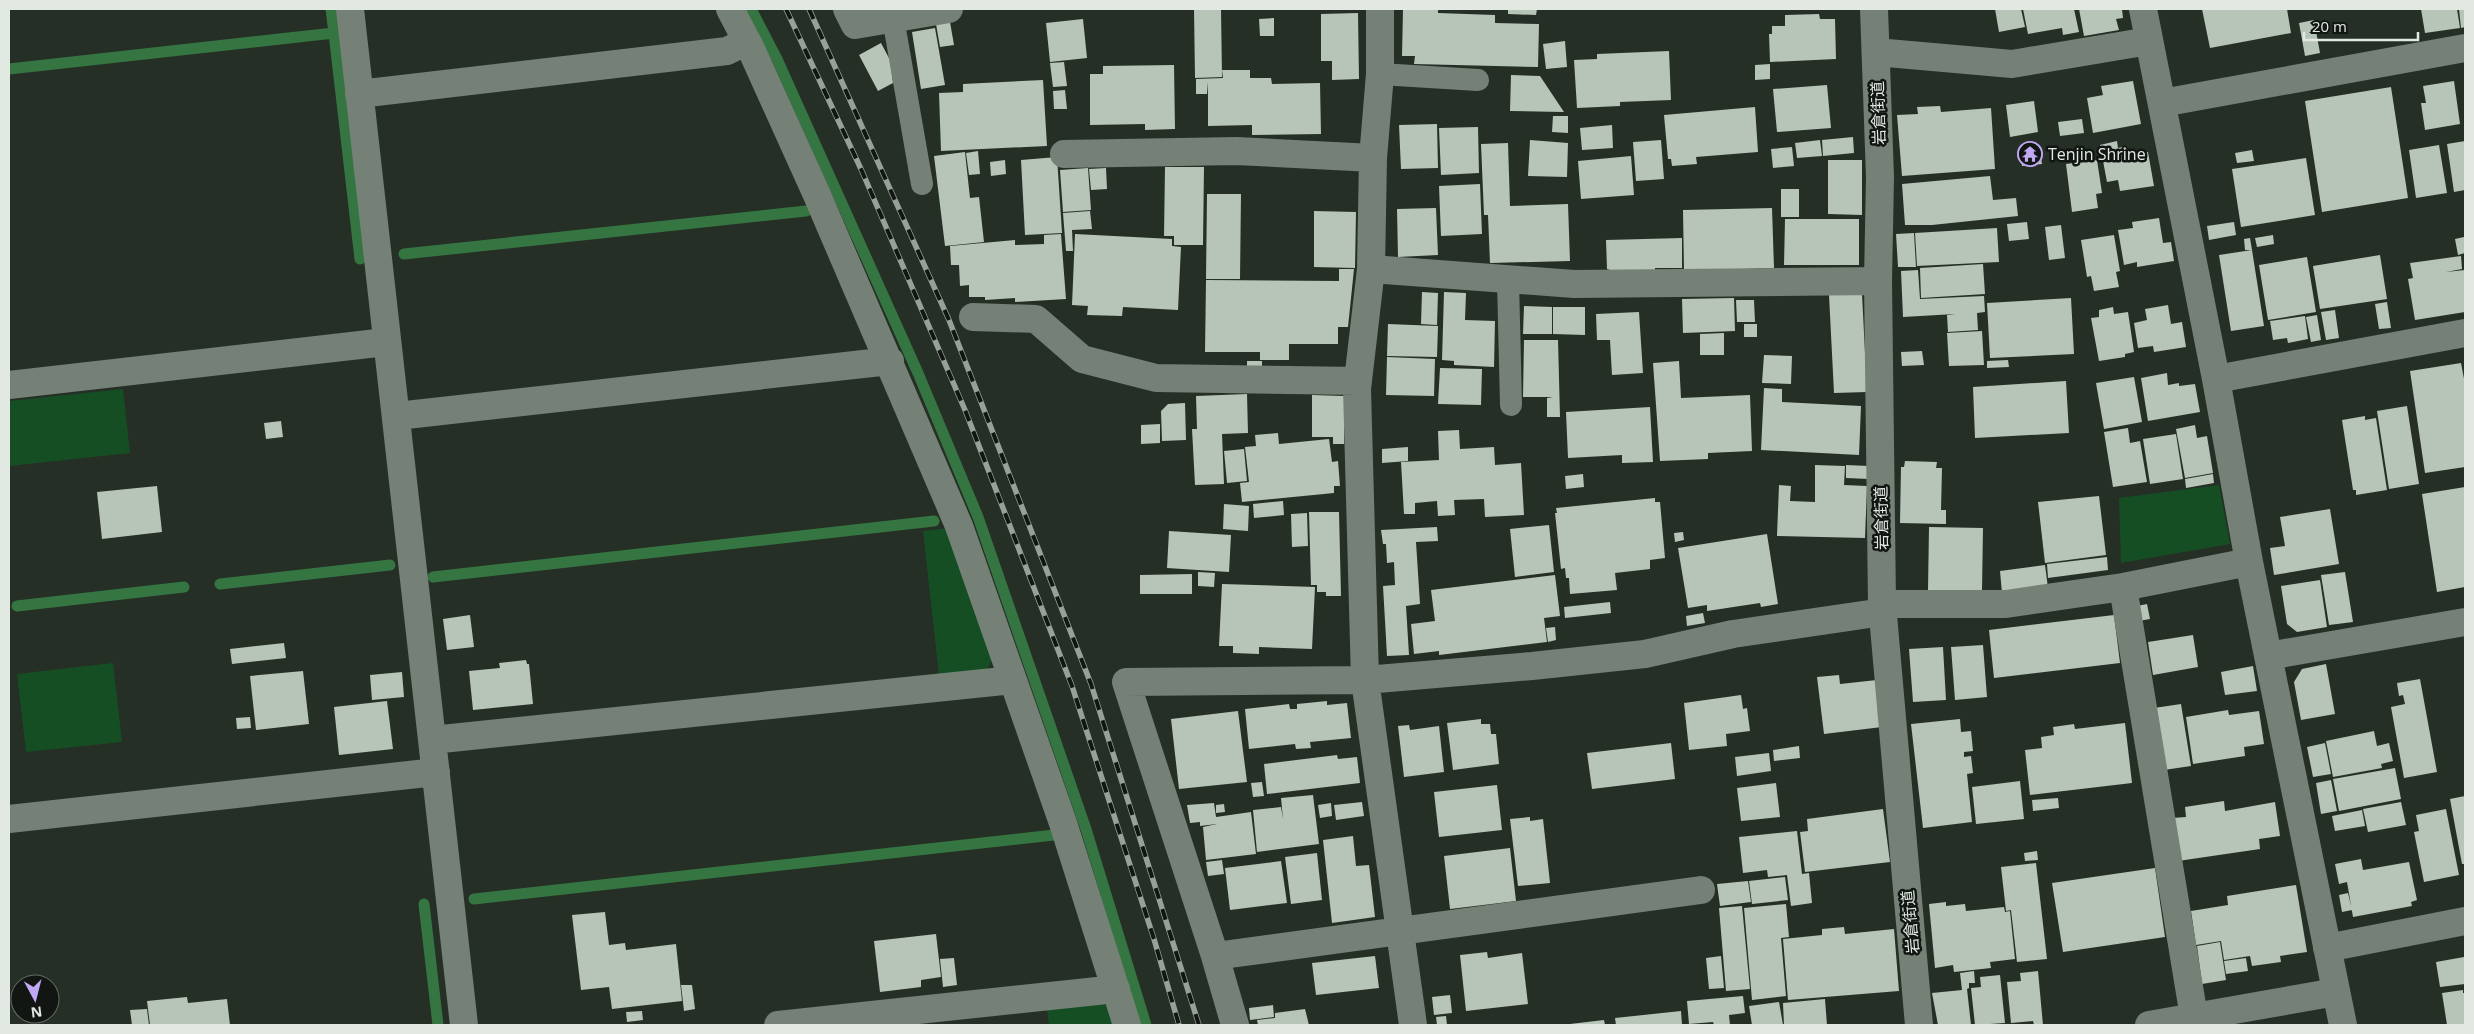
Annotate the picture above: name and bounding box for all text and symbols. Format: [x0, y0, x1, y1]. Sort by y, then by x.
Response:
scale bar [2304, 10, 2418, 42]
text: 20 m [2312, 16, 2347, 36]
street label: 岩倉街道 [1866, 81, 1890, 145]
temple icon: Tenjin Shrine [2017, 141, 2043, 167]
place label: Tenjin Shrine [2048, 143, 2146, 165]
street label: 岩倉街道 [1869, 486, 1893, 550]
street label: 岩倉街道 [1896, 889, 1924, 955]
north arrow [10, 974, 60, 1024]
text: N [30, 1002, 43, 1023]

